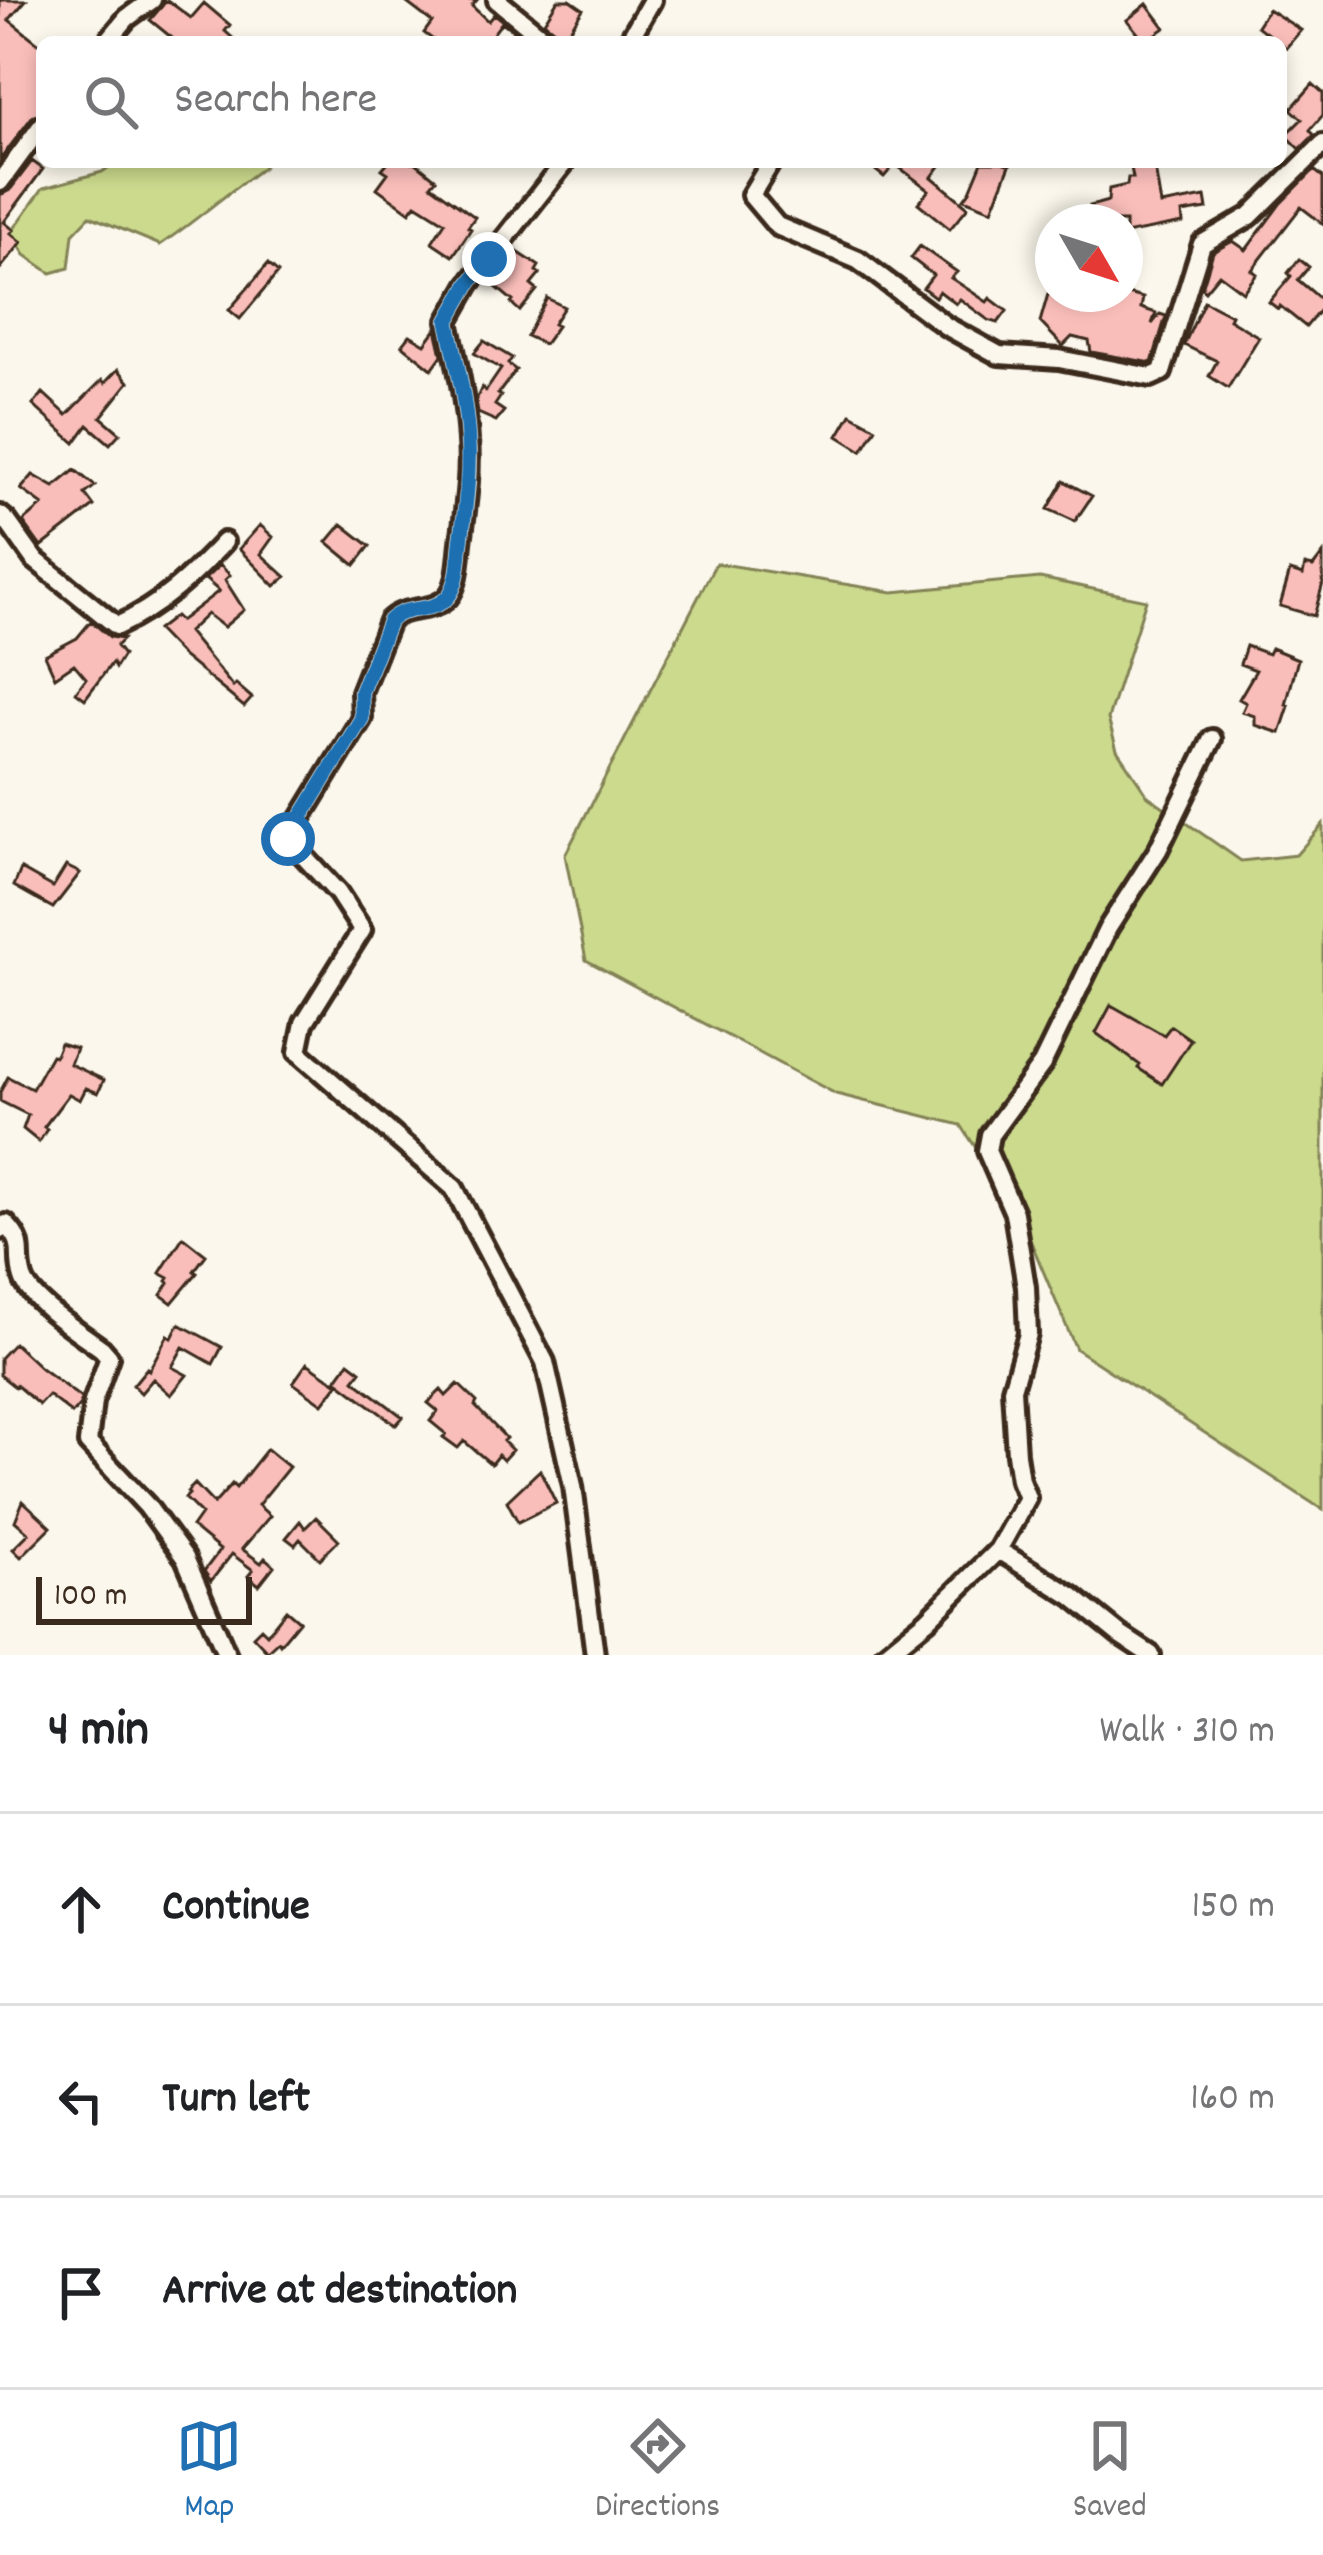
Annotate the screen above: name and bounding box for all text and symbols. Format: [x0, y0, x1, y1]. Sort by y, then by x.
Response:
search box [36, 36, 1287, 168]
icon: search [78, 69, 144, 135]
text: Search here [174, 70, 377, 134]
north arrow [1035, 204, 1143, 312]
route end [462, 232, 516, 286]
route start [261, 812, 315, 866]
scale bar [36, 1571, 252, 1624]
text: 100 m [54, 1574, 127, 1621]
text: 4 min [48, 1697, 149, 1769]
text: Walk · 310 m [1099, 1706, 1275, 1761]
icon: ahead [48, 1876, 114, 1942]
text: Continue [162, 1877, 310, 1941]
text: 150 m [1191, 1881, 1275, 1936]
icon: left [48, 2068, 114, 2134]
text: Turn left [162, 2069, 310, 2133]
text: 160 m [1190, 2073, 1275, 2128]
icon: arrive [48, 2260, 114, 2326]
text: Arrive at destination [162, 2261, 517, 2325]
tab: Map [176, 2413, 242, 2532]
tab: Directions [595, 2413, 720, 2532]
tab: Saved [1073, 2413, 1147, 2532]

